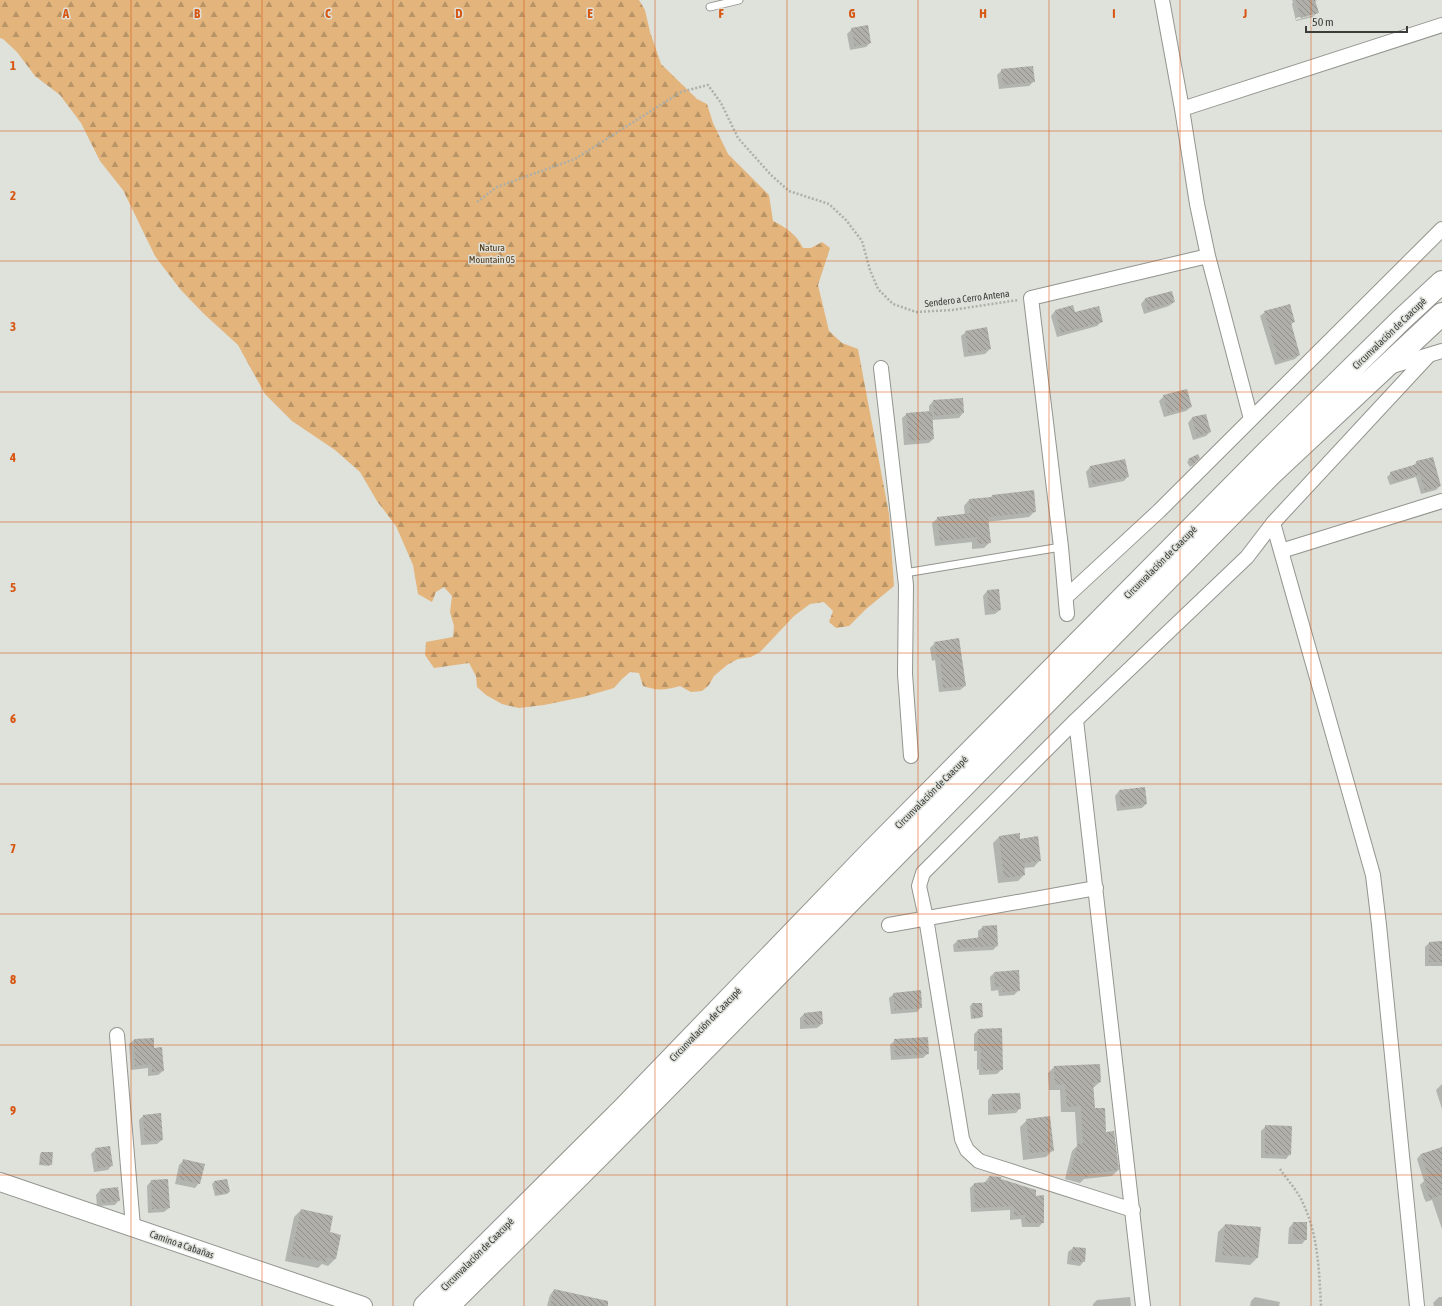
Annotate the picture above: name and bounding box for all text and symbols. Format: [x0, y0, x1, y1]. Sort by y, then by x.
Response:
text: A [62, 6, 70, 21]
text: B [194, 6, 201, 21]
text: C [325, 6, 331, 21]
text: D [455, 6, 463, 21]
text: E [587, 6, 593, 21]
text: F [718, 6, 724, 21]
text: G [849, 6, 856, 21]
text: H [979, 6, 987, 21]
text: I [1112, 6, 1116, 21]
text: J [1242, 6, 1247, 21]
scale bar [1306, 8, 1407, 34]
text: 50 m [1312, 15, 1334, 29]
text: 1 [10, 58, 16, 73]
text: 2 [10, 188, 16, 203]
park label: Natura Mountain 05 [469, 242, 516, 265]
street label: Sendero a Cerro Antena [924, 288, 1010, 309]
street label: Circunvalación de Caacupé [1350, 295, 1429, 371]
text: 3 [10, 319, 16, 334]
text: 4 [9, 450, 16, 465]
street label: Circunvalación de Caacupé [1122, 523, 1199, 601]
text: 5 [10, 580, 16, 595]
text: 6 [10, 711, 16, 726]
street label: Circunvalación de Caacupé [893, 753, 970, 831]
text: 7 [10, 841, 16, 856]
text: 8 [10, 972, 16, 987]
street label: Circunvalación de Caacupé [667, 985, 744, 1064]
text: 9 [10, 1103, 16, 1118]
street label: Circunvalación de Caacupé [439, 1215, 516, 1293]
street label: Camino a Cabañas [148, 1228, 216, 1261]

